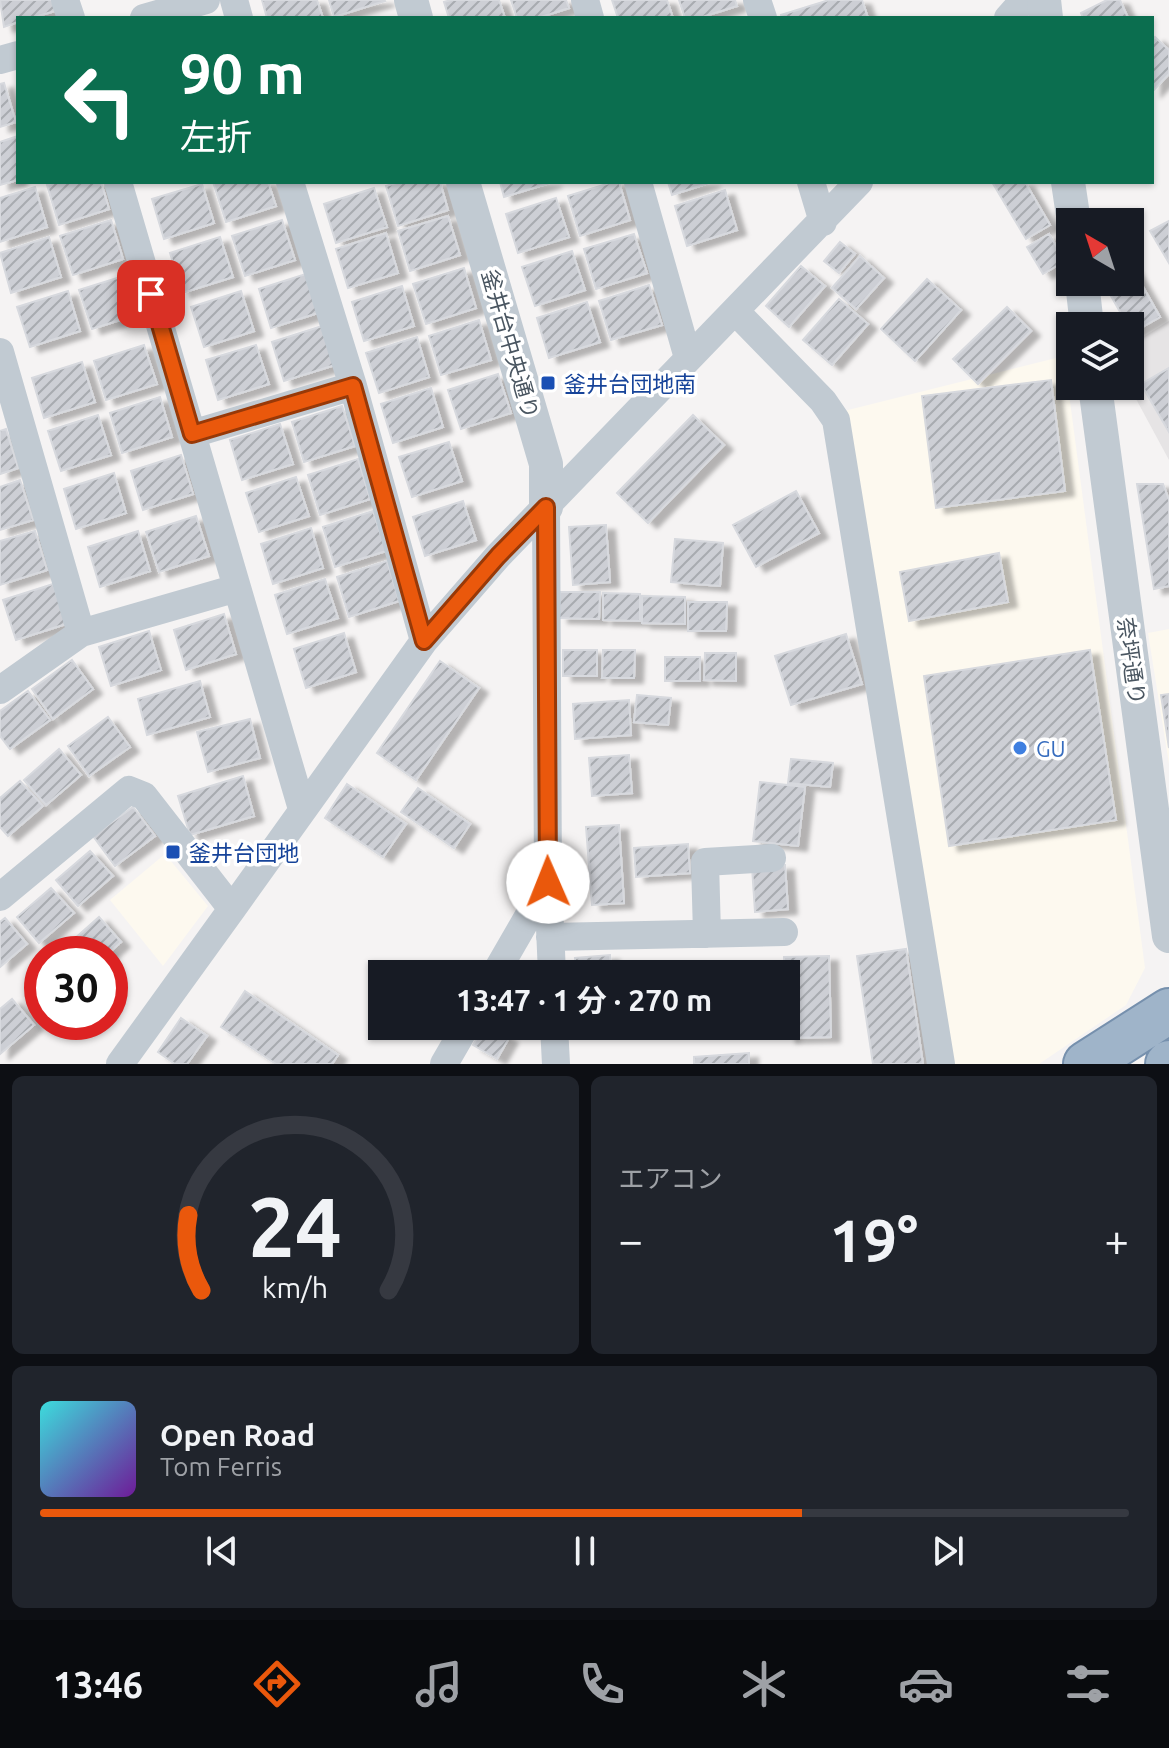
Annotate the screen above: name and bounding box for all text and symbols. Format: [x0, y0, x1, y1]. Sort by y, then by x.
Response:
text: 90 m [180, 42, 305, 105]
icon: left [48, 48, 152, 152]
text: 左折 [180, 116, 252, 157]
north arrow [1056, 208, 1144, 296]
map controls [1056, 208, 1144, 400]
pin [117, 260, 185, 328]
street label: 釜井台中央通り [478, 267, 544, 421]
icon: arrive [129, 272, 173, 316]
button: layers [1056, 312, 1144, 400]
place label: 釜井台団地南 [564, 371, 696, 396]
marker: 釜井台団地南 [539, 374, 557, 392]
street label: 奈坪通り [1113, 616, 1151, 706]
place label: GU [1036, 736, 1066, 761]
marker: GU [1011, 739, 1029, 757]
place label: 釜井台団地 [189, 840, 299, 865]
position arrow [506, 840, 590, 924]
marker: 釜井台団地 [164, 843, 182, 861]
speed limit sign: 30 [24, 936, 128, 1040]
text: 13:47 · 1 分 · 270 m [456, 983, 712, 1017]
text: エアコン [619, 1164, 723, 1193]
text: 24 [248, 1179, 342, 1273]
text: 19° [829, 1206, 918, 1273]
text: − [619, 1215, 643, 1264]
text: + [1104, 1215, 1129, 1264]
text: km/h [262, 1271, 328, 1303]
text: Open Road [160, 1418, 315, 1452]
text: Tom Ferris [160, 1452, 282, 1481]
icon: previous [200, 1529, 244, 1573]
icon: pause [563, 1529, 607, 1573]
icon: next [926, 1529, 970, 1573]
icon: directions [249, 1656, 305, 1712]
icon: music [411, 1656, 467, 1712]
icon: phone [574, 1656, 630, 1712]
icon: climate [736, 1656, 792, 1712]
icon: car [898, 1656, 954, 1712]
icon: filters [1060, 1656, 1116, 1712]
text: 13:46 [53, 1664, 143, 1705]

